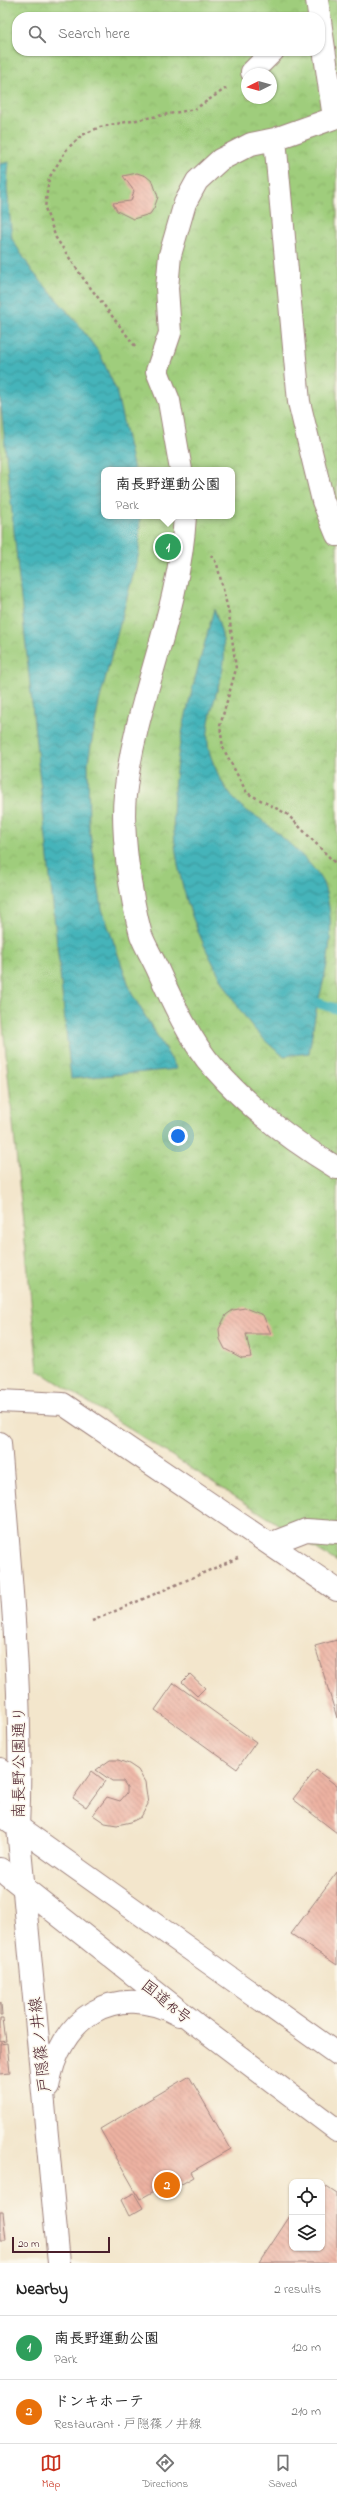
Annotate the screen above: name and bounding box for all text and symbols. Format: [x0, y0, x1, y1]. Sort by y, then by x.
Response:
search box [12, 12, 325, 56]
icon: search [26, 23, 48, 45]
text: Search here [58, 23, 130, 45]
north arrow [241, 68, 277, 104]
popup [101, 467, 235, 519]
text: 南長野運動公園 [115, 474, 221, 496]
text: Park [115, 496, 139, 515]
pin: 1 [155, 532, 181, 562]
your location [168, 1126, 188, 1146]
street label: 南長野公園通り [8, 1706, 32, 1818]
street label: 国道18号 [135, 1975, 196, 2030]
street label: 戸隠篠ノ井線 [24, 1996, 58, 2094]
pin: 2 [154, 2170, 180, 2200]
map controls [289, 2179, 325, 2251]
button: locate [289, 2179, 325, 2215]
button: layers [289, 2215, 325, 2251]
scale bar [12, 2235, 110, 2254]
text: 20 m [18, 2236, 40, 2252]
text: Nearby [16, 2277, 68, 2302]
text: 2 results [274, 2280, 321, 2299]
text: 南長野運動公園 [54, 2328, 159, 2350]
text: 1 [27, 2338, 31, 2357]
text: 120 m [291, 2338, 321, 2357]
text: Park [54, 2350, 78, 2369]
text: ドンキホーテ [54, 2391, 144, 2413]
text: 2 [26, 2402, 32, 2421]
text: 210 m [291, 2402, 321, 2421]
text: Restaurant · 戸隠篠ノ井線 [54, 2415, 202, 2434]
tab: Map [40, 2452, 62, 2492]
tab: Directions [142, 2452, 188, 2492]
tab: Saved [268, 2452, 297, 2492]

